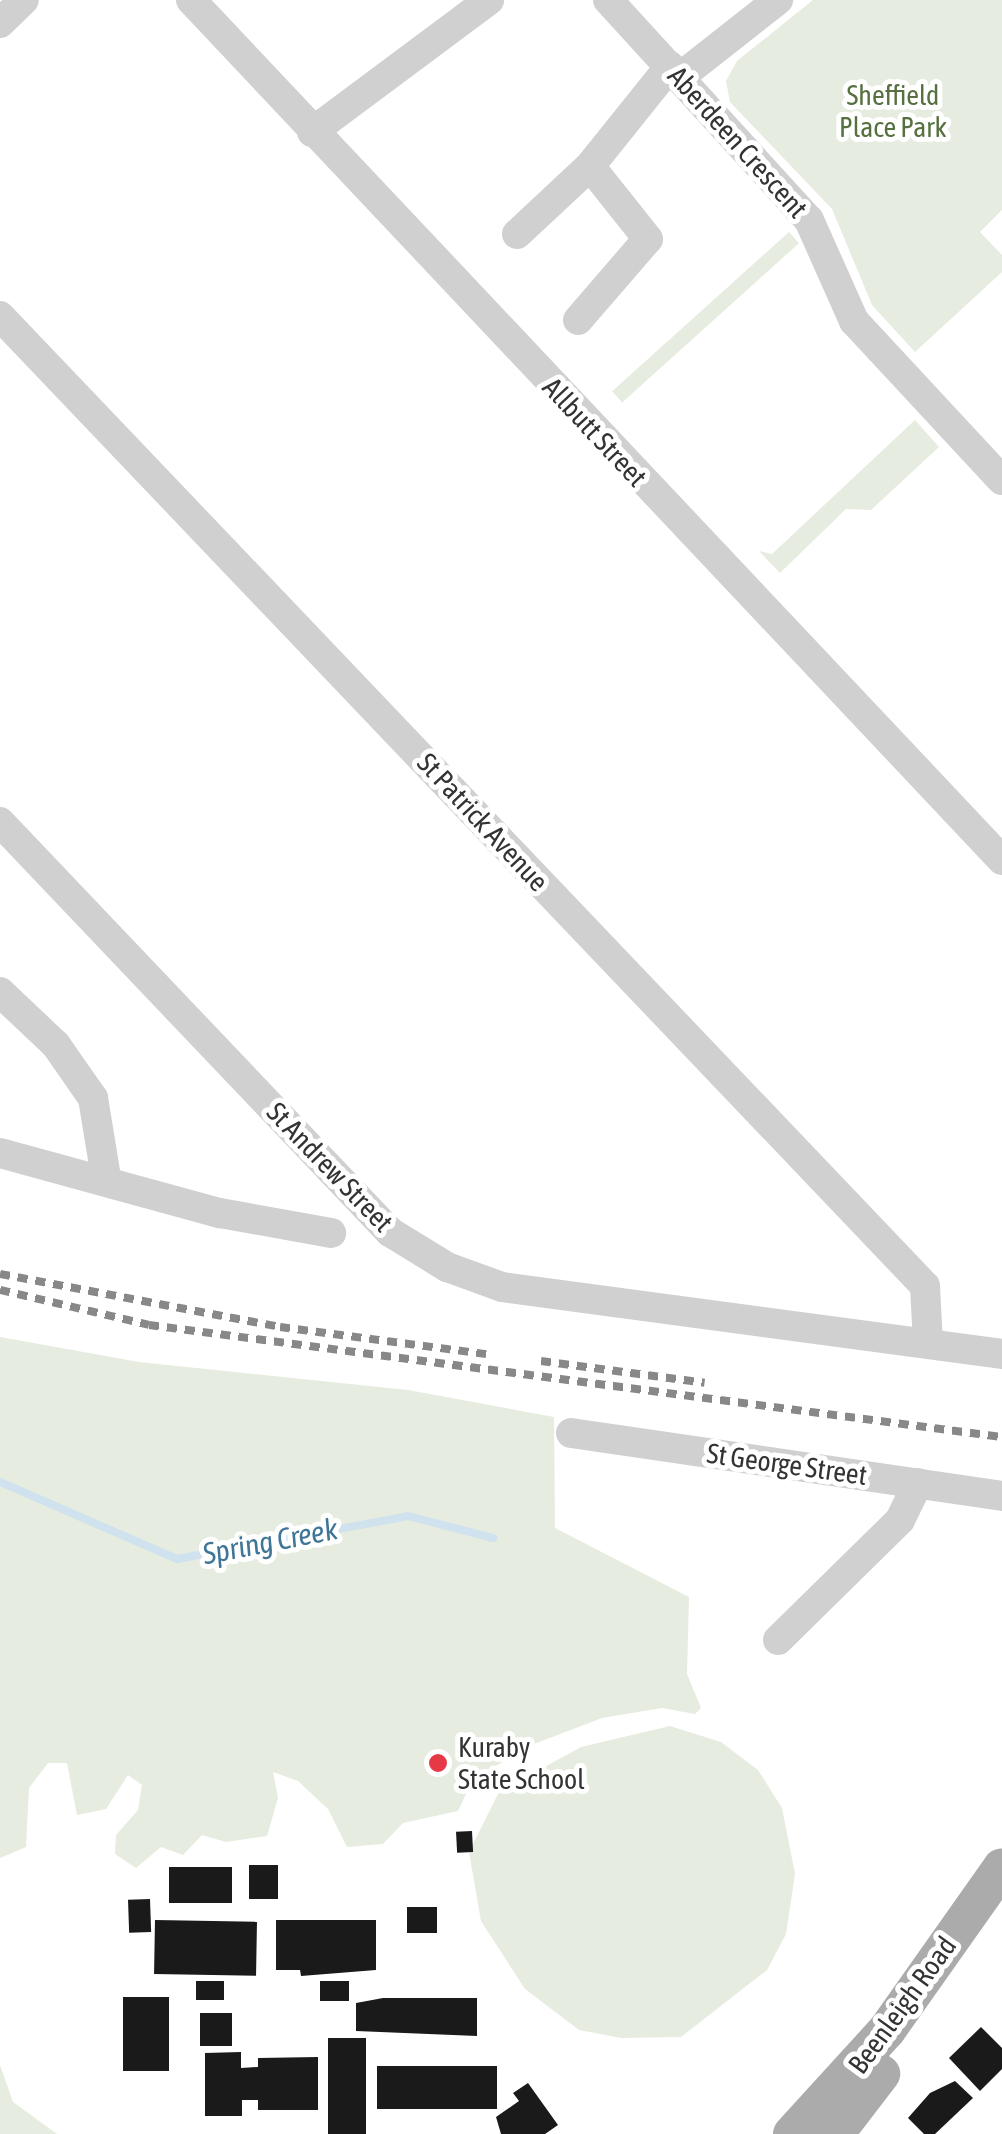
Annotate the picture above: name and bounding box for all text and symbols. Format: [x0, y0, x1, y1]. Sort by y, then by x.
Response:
street label: Aberdeen Crescent [661, 59, 815, 225]
park label: Sheffield Place Park [839, 78, 947, 144]
street label: Allbutt Street [536, 371, 654, 493]
street label: St Patrick Avenue [410, 746, 556, 898]
street label: St Andrew Street [260, 1095, 400, 1239]
street label: St George Street [705, 1436, 869, 1492]
water label: Spring Creek [199, 1510, 341, 1572]
place label: Kuraby State School [458, 1730, 585, 1796]
marker: Kuraby State School [427, 1752, 449, 1774]
street label: Beenleigh Road [841, 1930, 963, 2080]

